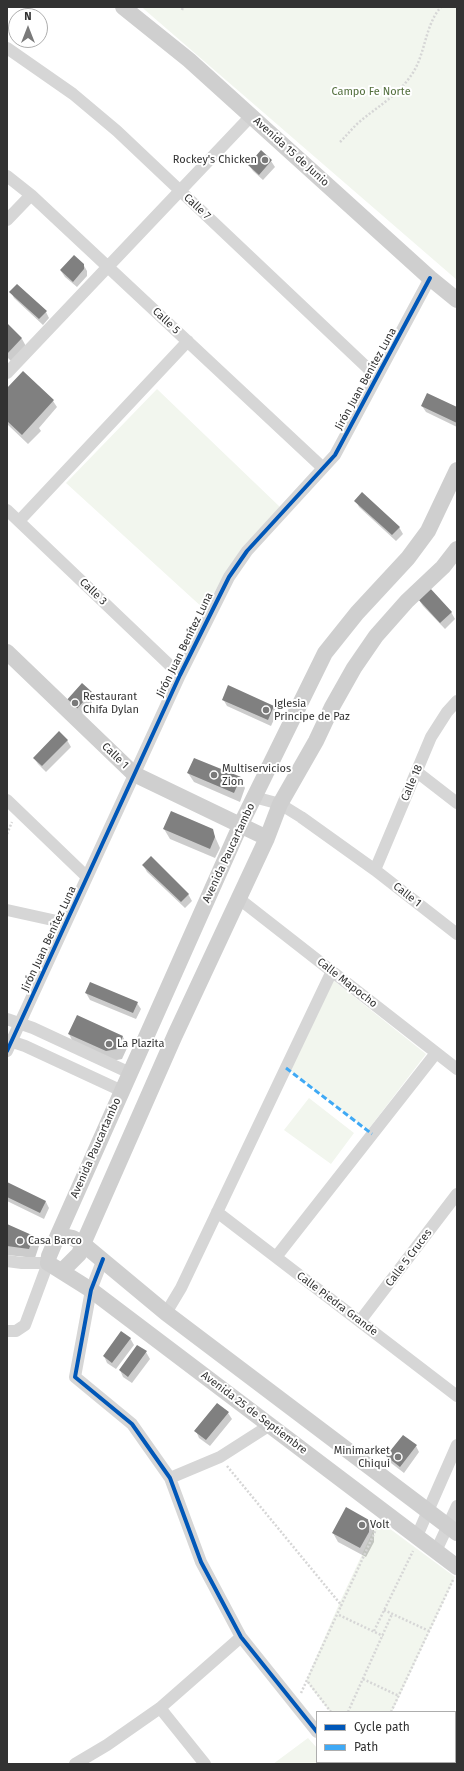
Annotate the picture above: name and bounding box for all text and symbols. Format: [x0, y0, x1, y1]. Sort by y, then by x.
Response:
north arrow [8, 8, 48, 48]
text: N [24, 10, 32, 23]
park label: Campo Fe Norte [331, 85, 411, 99]
street label: Avenida 15 de Junio [251, 115, 331, 189]
place label: Rockey's Chicken [173, 153, 257, 167]
marker: Rockey's Chicken [260, 155, 270, 165]
street label: Calle 7 [181, 191, 213, 223]
street label: Calle 5 [150, 305, 182, 337]
street label: Jirón Juan Benítez Luna [332, 325, 400, 433]
street label: Calle 3 [77, 576, 109, 608]
street label: Jirón Juan Benítez Luna [154, 590, 216, 700]
place label: Restaurant Chifa Dylan [83, 690, 139, 716]
place label: Iglesia Principe de Paz [274, 697, 350, 723]
marker: Restaurant Chifa Dylan [70, 698, 80, 708]
marker: Iglesia Principe de Paz [261, 705, 271, 715]
street label: Calle 1 [99, 740, 131, 772]
place label: Multiservicios Zion [222, 762, 291, 788]
street label: Calle 18 [398, 763, 426, 803]
marker: Multiservicios Zion [209, 770, 219, 780]
street label: Avenida Paucartambo [200, 801, 258, 905]
street label: Calle 1 [390, 880, 424, 910]
street label: Jirón Juan Benítez Luna [19, 884, 79, 994]
street label: Calle Mapocho [314, 955, 380, 1011]
place label: La Plazita [117, 1037, 164, 1051]
marker: La Plazita [104, 1039, 114, 1049]
street label: Avenida Paucartambo [68, 1096, 124, 1200]
street label: Calle 5 Cruces [383, 1227, 435, 1289]
place label: Casa Barco [28, 1234, 82, 1248]
marker: Casa Barco [15, 1236, 25, 1246]
street label: Calle Piedra Grande [294, 1269, 380, 1339]
street label: Avenida 25 de Septiembre [198, 1369, 310, 1457]
place label: Minimarket Chiqui [334, 1444, 390, 1470]
marker: Minimarket Chiqui [393, 1452, 403, 1462]
place label: Volt [370, 1518, 389, 1532]
marker: Volt [357, 1520, 367, 1530]
legend [316, 1711, 456, 1763]
text: Cycle path [354, 1720, 410, 1734]
text: Path [354, 1740, 378, 1754]

